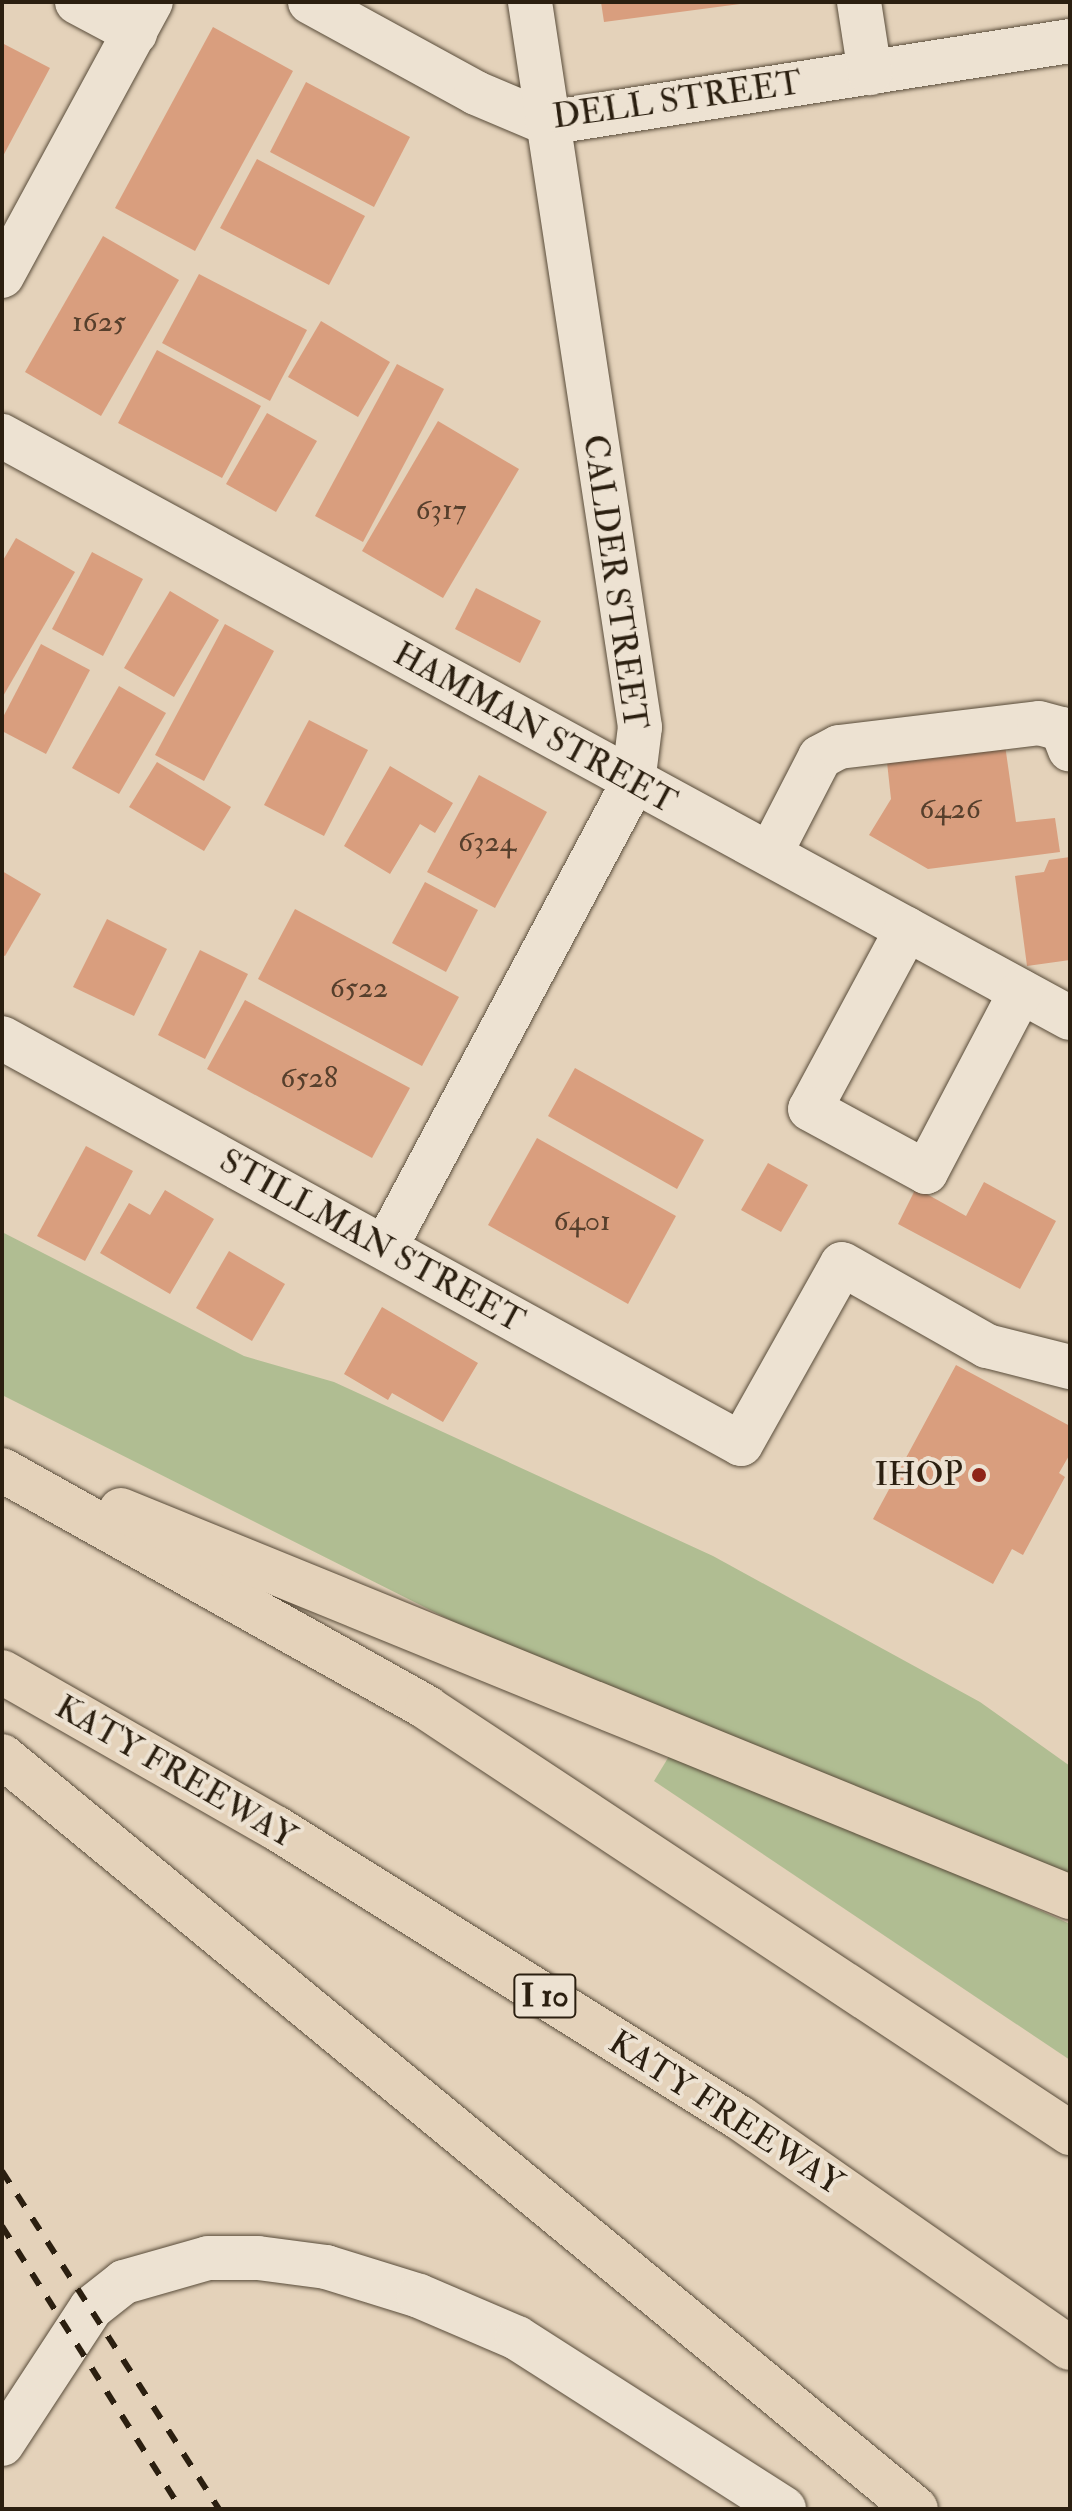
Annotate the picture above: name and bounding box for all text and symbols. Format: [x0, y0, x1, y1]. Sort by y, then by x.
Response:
street label: DELL STREET [550, 62, 804, 138]
house number: 1625 [72, 304, 126, 340]
street label: CALDER STREET [574, 432, 656, 732]
house number: 6317 [415, 492, 467, 528]
street label: HAMMAN STREET [386, 633, 684, 823]
house number: 6426 [919, 791, 981, 827]
house number: 6324 [458, 824, 516, 860]
house number: 6522 [330, 970, 388, 1006]
house number: 6528 [280, 1060, 338, 1096]
street label: STILLMAN STREET [213, 1140, 531, 1342]
house number: 6401 [553, 1203, 611, 1239]
place label: IHOP [874, 1455, 963, 1495]
marker: IHOP [970, 1466, 988, 1484]
street label: KATY FREEWAY [48, 1686, 304, 1858]
road number: I 10 [513, 1968, 577, 2024]
street label: KATY FREEWAY [601, 2022, 851, 2204]

